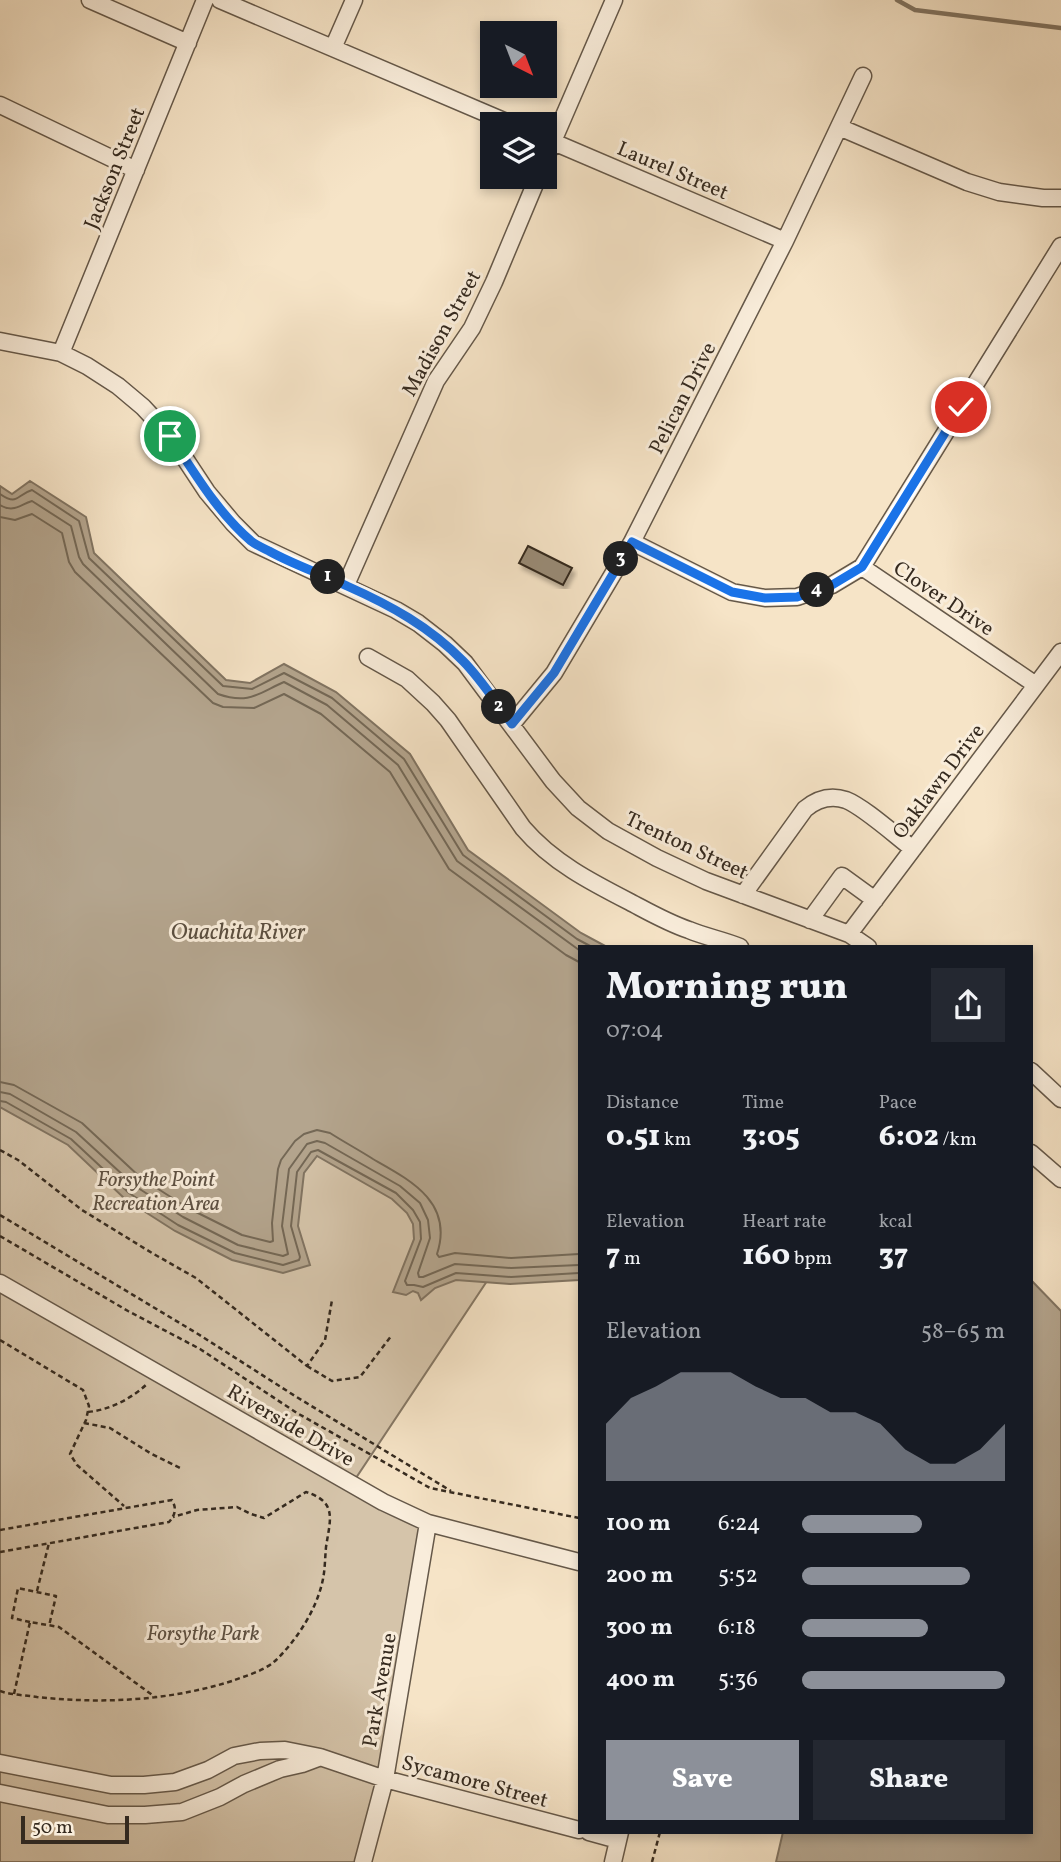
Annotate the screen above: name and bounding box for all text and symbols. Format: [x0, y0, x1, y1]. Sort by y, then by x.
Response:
north arrow [480, 21, 556, 98]
map controls [480, 21, 557, 189]
street label: Jackson Street [78, 103, 153, 234]
button: layers [480, 112, 557, 189]
street label: Laurel Street [612, 135, 733, 208]
street label: Madison Street [396, 265, 489, 402]
street label: Pelican Drive [643, 338, 724, 460]
pin [931, 377, 991, 437]
icon: check [942, 388, 980, 426]
pin [140, 406, 200, 466]
icon: arrive [151, 417, 189, 455]
pin: 3 [604, 542, 638, 576]
text: 3 [616, 545, 625, 571]
street label: Clover Drive [887, 555, 999, 644]
pin: 1 [310, 560, 346, 594]
text: 1 [324, 563, 331, 589]
pin: 4 [800, 572, 834, 608]
text: 4 [811, 576, 822, 602]
pin: 2 [482, 690, 516, 724]
text: 2 [494, 693, 503, 719]
street label: Oaklawn Drive [886, 718, 992, 846]
street label: Trenton Street [620, 805, 753, 888]
water label: Ouachita River [171, 917, 306, 949]
text: Morning run [606, 962, 848, 1015]
button: share [931, 968, 1005, 1042]
text: 07:04 [606, 1015, 663, 1047]
text: Distance [606, 1090, 679, 1116]
text: Time [742, 1090, 784, 1116]
text: Pace [879, 1090, 917, 1116]
text: 0.51 [606, 1116, 660, 1158]
text: 3:05 [742, 1116, 800, 1158]
text: 6:02 [879, 1116, 939, 1158]
text: km [660, 1127, 691, 1153]
text: /km [939, 1127, 977, 1153]
park label: Forsythe Point Recreation Area [92, 1166, 220, 1219]
text: Elevation [606, 1209, 685, 1235]
text: Heart rate [742, 1209, 826, 1235]
text: kcal [879, 1209, 912, 1235]
text: 7 [606, 1235, 620, 1277]
text: 160 [742, 1235, 790, 1277]
text: 37 [879, 1235, 908, 1277]
text: m [620, 1246, 641, 1272]
text: bpm [790, 1246, 832, 1272]
text: Elevation [606, 1316, 702, 1348]
text: 58–65 m [921, 1316, 1005, 1348]
street label: Riverside Drive [221, 1378, 359, 1475]
text: 100 m [606, 1508, 671, 1540]
text: 6:24 [718, 1508, 760, 1540]
text: 200 m [606, 1560, 673, 1592]
text: 5:52 [718, 1560, 758, 1592]
text: 300 m [606, 1612, 673, 1644]
text: 6:18 [718, 1612, 756, 1644]
park label: Forsythe Park [146, 1620, 260, 1649]
street label: Park Avenue [356, 1631, 405, 1750]
text: 400 m [606, 1664, 675, 1696]
text: 5:36 [718, 1664, 758, 1696]
button: Save [606, 1740, 799, 1820]
button: Share [813, 1740, 1005, 1820]
street label: Sycamore Street [398, 1749, 551, 1816]
scale bar [21, 1813, 130, 1845]
text: 50 m [32, 1815, 73, 1841]

